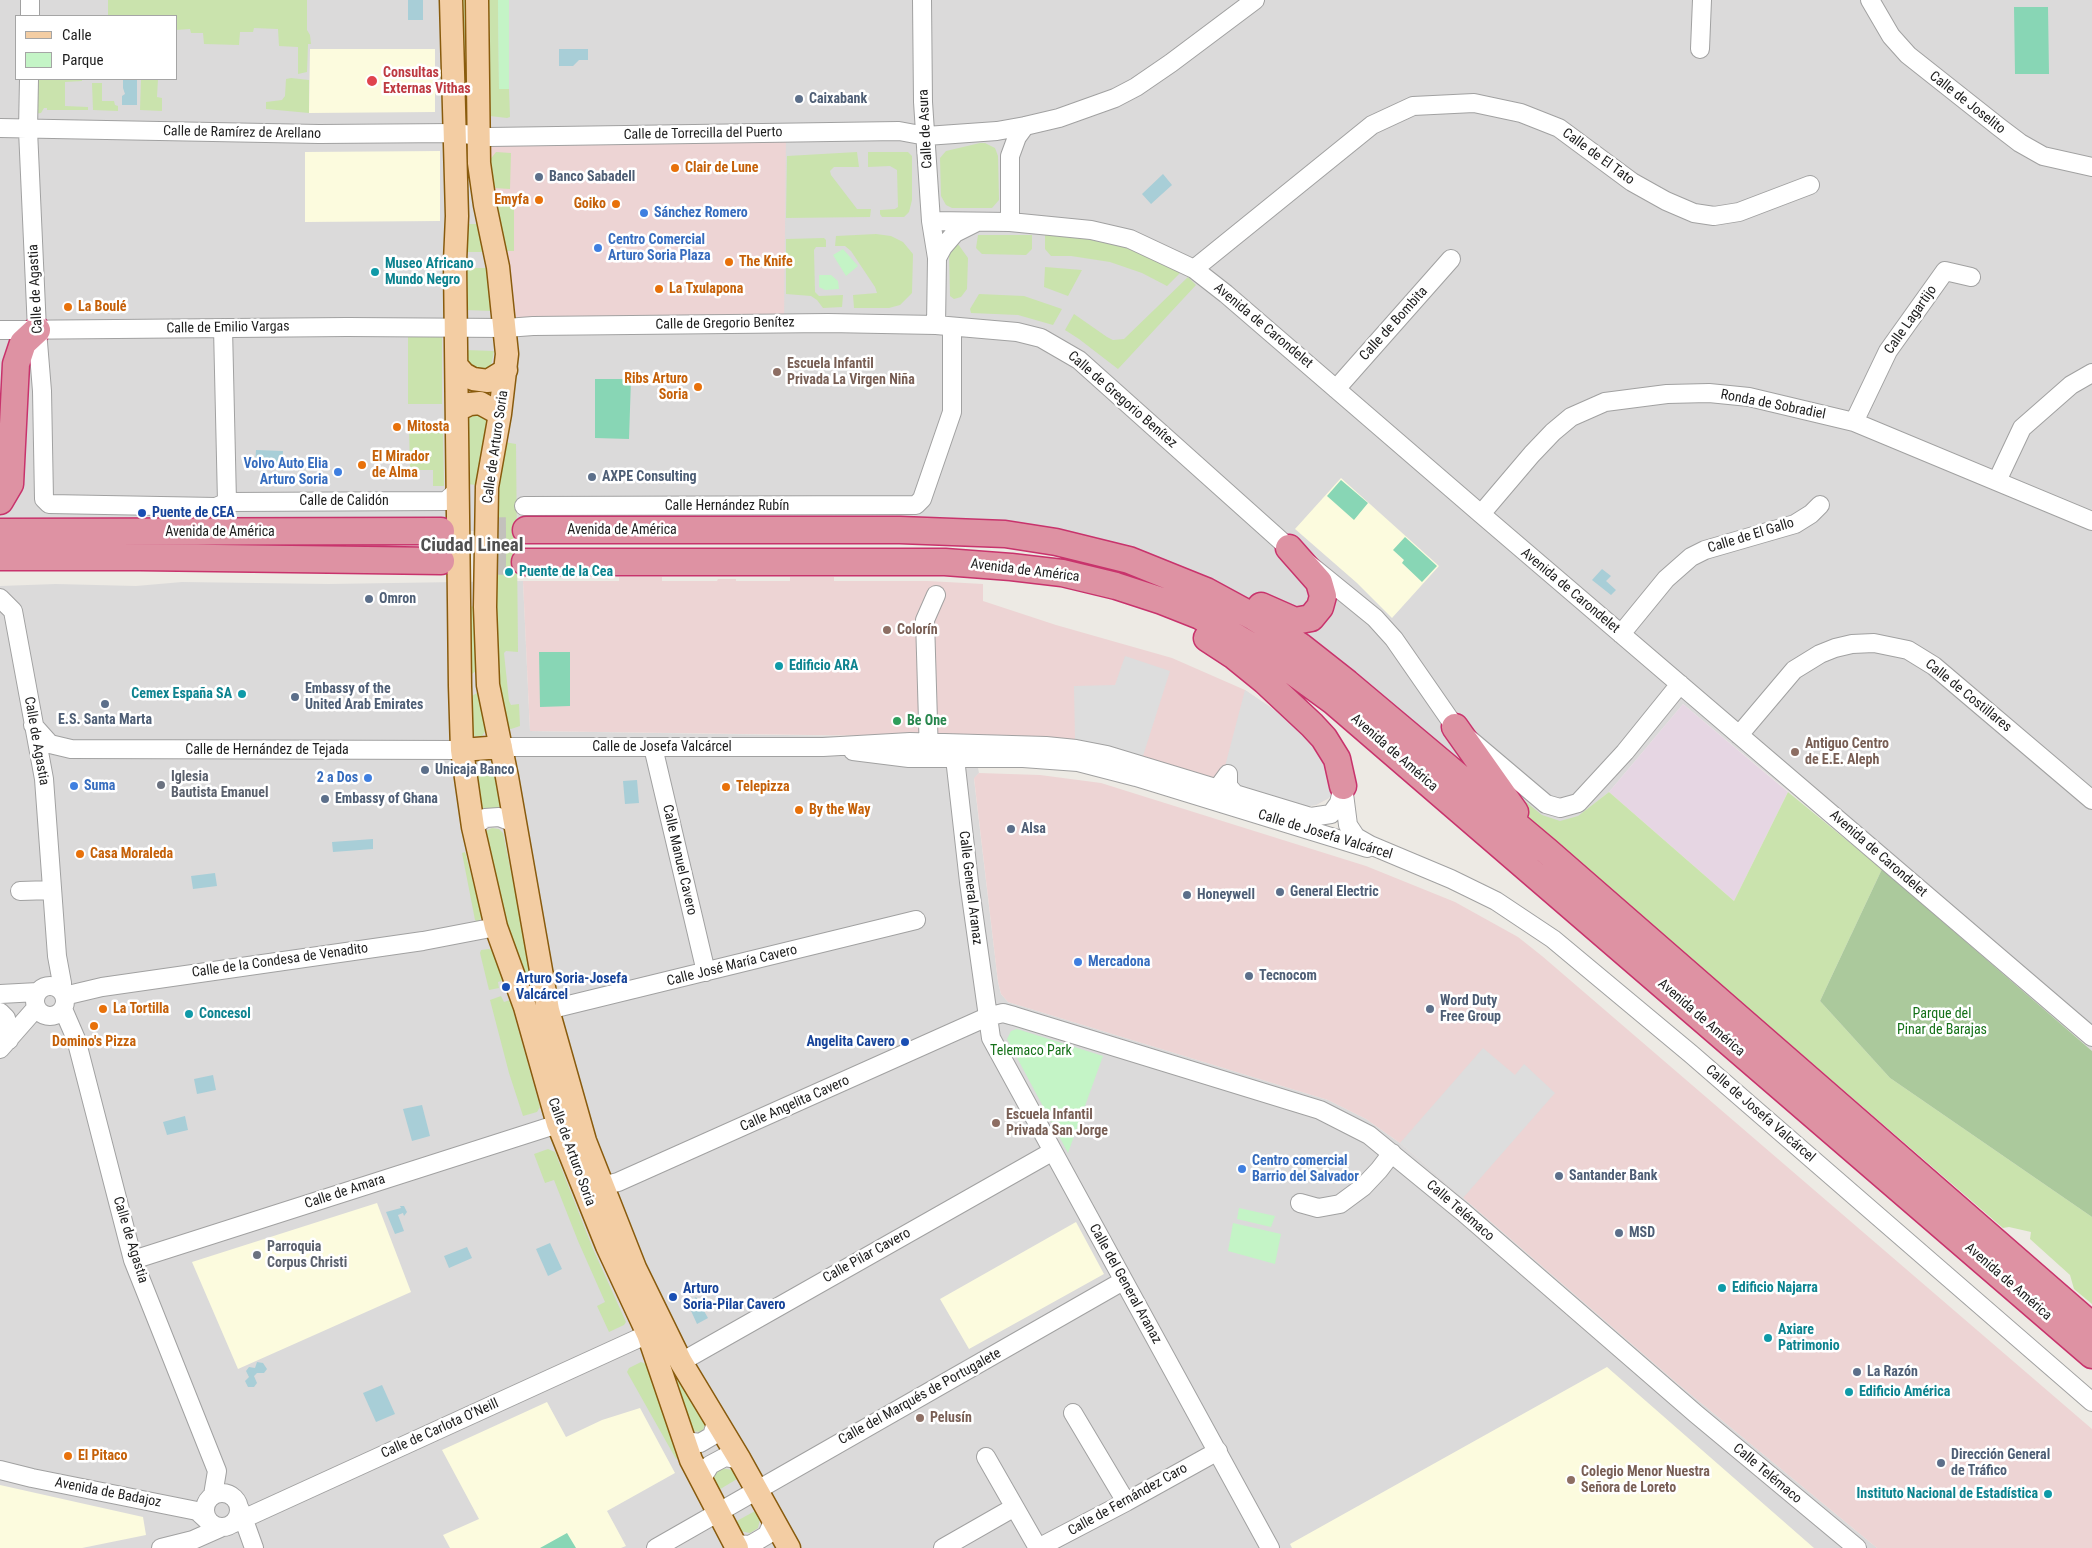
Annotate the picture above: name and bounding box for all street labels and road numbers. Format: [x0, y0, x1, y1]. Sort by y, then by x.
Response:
street label: Calle de Joselito [1926, 68, 2008, 138]
street label: Calle de Asura [916, 89, 936, 169]
street label: Calle de Ramírez de Arellano [163, 123, 321, 143]
street label: Calle de Torrecilla del Puerto [623, 124, 783, 144]
street label: Calle de El Tato [1559, 125, 1637, 189]
street label: Calle de Agastia [25, 244, 47, 334]
street label: Avenida de Carondelet [1210, 280, 1316, 372]
street label: Calle Lagartijo [1881, 282, 1941, 358]
street label: Calle de Bombita [1356, 284, 1432, 364]
street label: Calle de Gregorio Benítez [655, 314, 795, 334]
street label: Calle de Emilio Vargas [166, 319, 290, 337]
street label: Calle de Gregorio Benítez [1064, 348, 1180, 452]
street label: Ronda de Sobradiel [1719, 387, 1827, 423]
street label: Calle de Arturo Soria [480, 389, 512, 505]
street label: Calle de Calidón [299, 493, 389, 509]
street label: Calle Hernández Rubín [665, 498, 789, 514]
street label: Calle de El Gallo [1706, 515, 1796, 557]
street label: Avenida de América [567, 522, 677, 538]
street label: Avenida de América [165, 524, 275, 540]
street label: Avenida de Carondelet [1517, 545, 1623, 637]
street label: Avenida de América [970, 556, 1080, 586]
street label: Calle de Costillares [1921, 656, 2015, 736]
street label: Calle de Agastia [20, 695, 52, 787]
street label: Avenida de América [1347, 711, 1441, 795]
street label: Calle de Josefa Valcárcel [592, 739, 732, 755]
street label: Calle de Hernández de Tejada [185, 742, 349, 758]
street label: Calle Manuel Cavero [658, 803, 700, 917]
street label: Calle de Josefa Valcárcel [1256, 807, 1394, 863]
street label: Avenida de Carondelet [1826, 807, 1930, 901]
street label: Calle General Aranaz [955, 830, 985, 946]
street label: Calle de la Condesa de Venadito [191, 940, 369, 982]
street label: Calle José María Cavero [665, 942, 799, 990]
street label: Avenida de América [1654, 976, 1748, 1060]
street label: Calle de Josefa Valcárcel [1702, 1062, 1818, 1166]
street label: Calle Angelita Cavero [738, 1072, 852, 1136]
street label: Calle de Arturo Soria [544, 1096, 598, 1208]
street label: Calle de Amara [303, 1171, 387, 1213]
street label: Calle Telémaco [1423, 1177, 1497, 1245]
street label: Calle de Agastia [109, 1195, 151, 1285]
street label: Calle del General Aranaz [1085, 1221, 1165, 1347]
street label: Calle Pilar Cavero [820, 1225, 914, 1287]
street label: Avenida de América [1961, 1240, 2055, 1324]
street label: Calle del Marqués de Portugalete [836, 1345, 1004, 1449]
street label: Calle de Carlota O’Neill [379, 1396, 501, 1462]
street label: Calle Telémaco [1729, 1440, 1805, 1508]
street label: Calle de Fernández Caro [1065, 1460, 1191, 1540]
street label: Avenida de Badajoz [53, 1474, 163, 1512]

